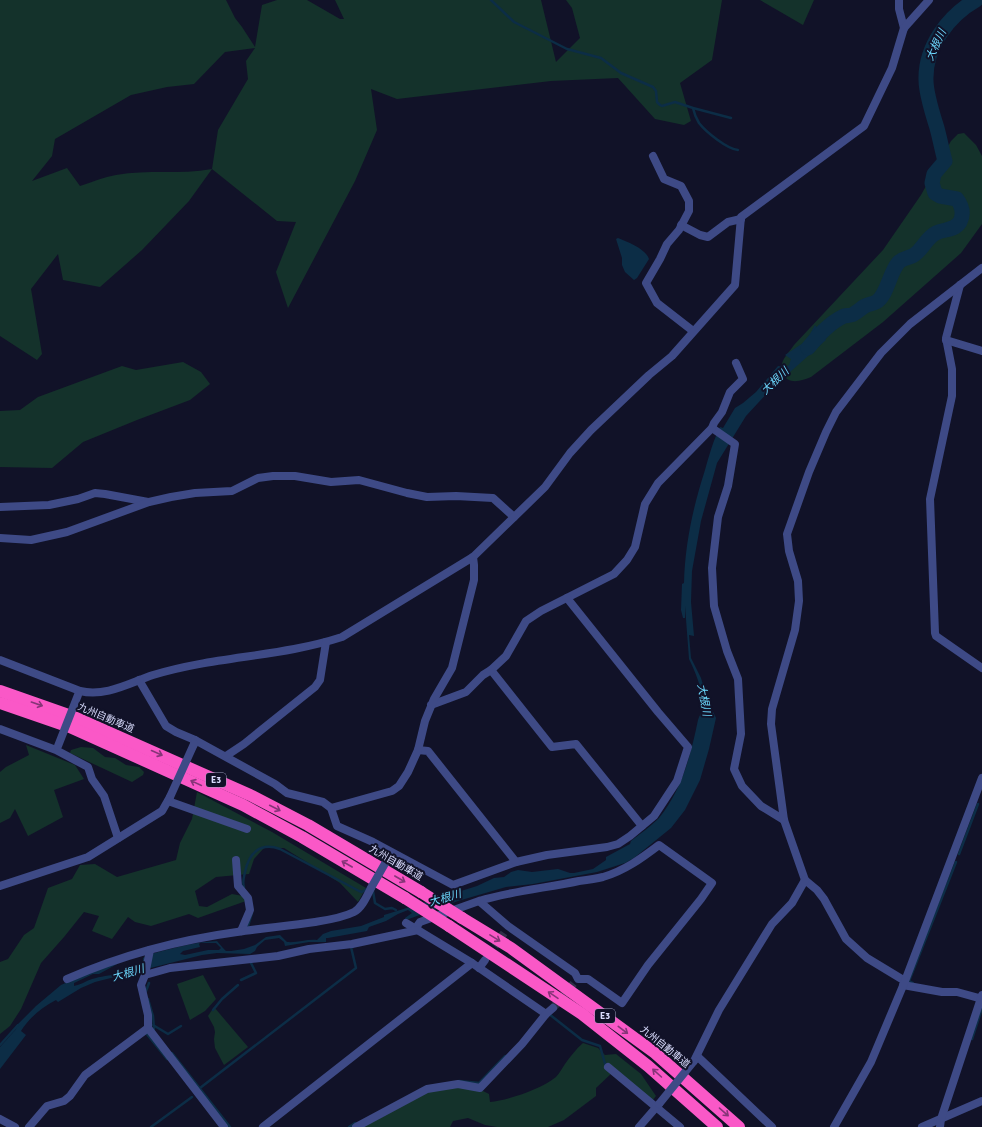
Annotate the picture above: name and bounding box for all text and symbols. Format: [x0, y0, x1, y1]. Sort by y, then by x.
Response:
water label: 大根川 [923, 26, 949, 63]
water label: 大根川 [759, 364, 792, 397]
water label: 大根川 [694, 683, 714, 718]
one-way arrow [30, 700, 42, 708]
street label: 九州自動車道 [76, 701, 136, 735]
one-way arrow [150, 750, 162, 757]
road number: E3 [206, 773, 226, 787]
one-way arrow [190, 779, 202, 786]
one-way arrow [268, 805, 280, 812]
street label: 九州自動車道 [367, 843, 425, 883]
one-way arrow [341, 859, 353, 867]
one-way arrow [394, 876, 406, 884]
water label: 大根川 [427, 887, 464, 909]
one-way arrow [489, 934, 500, 942]
water label: 大根川 [110, 962, 147, 984]
one-way arrow [548, 991, 559, 999]
road number: E3 [595, 1009, 615, 1023]
street label: 九州自動車道 [638, 1023, 692, 1071]
one-way arrow [618, 1026, 629, 1034]
one-way arrow [652, 1068, 662, 1078]
one-way arrow [718, 1108, 729, 1117]

